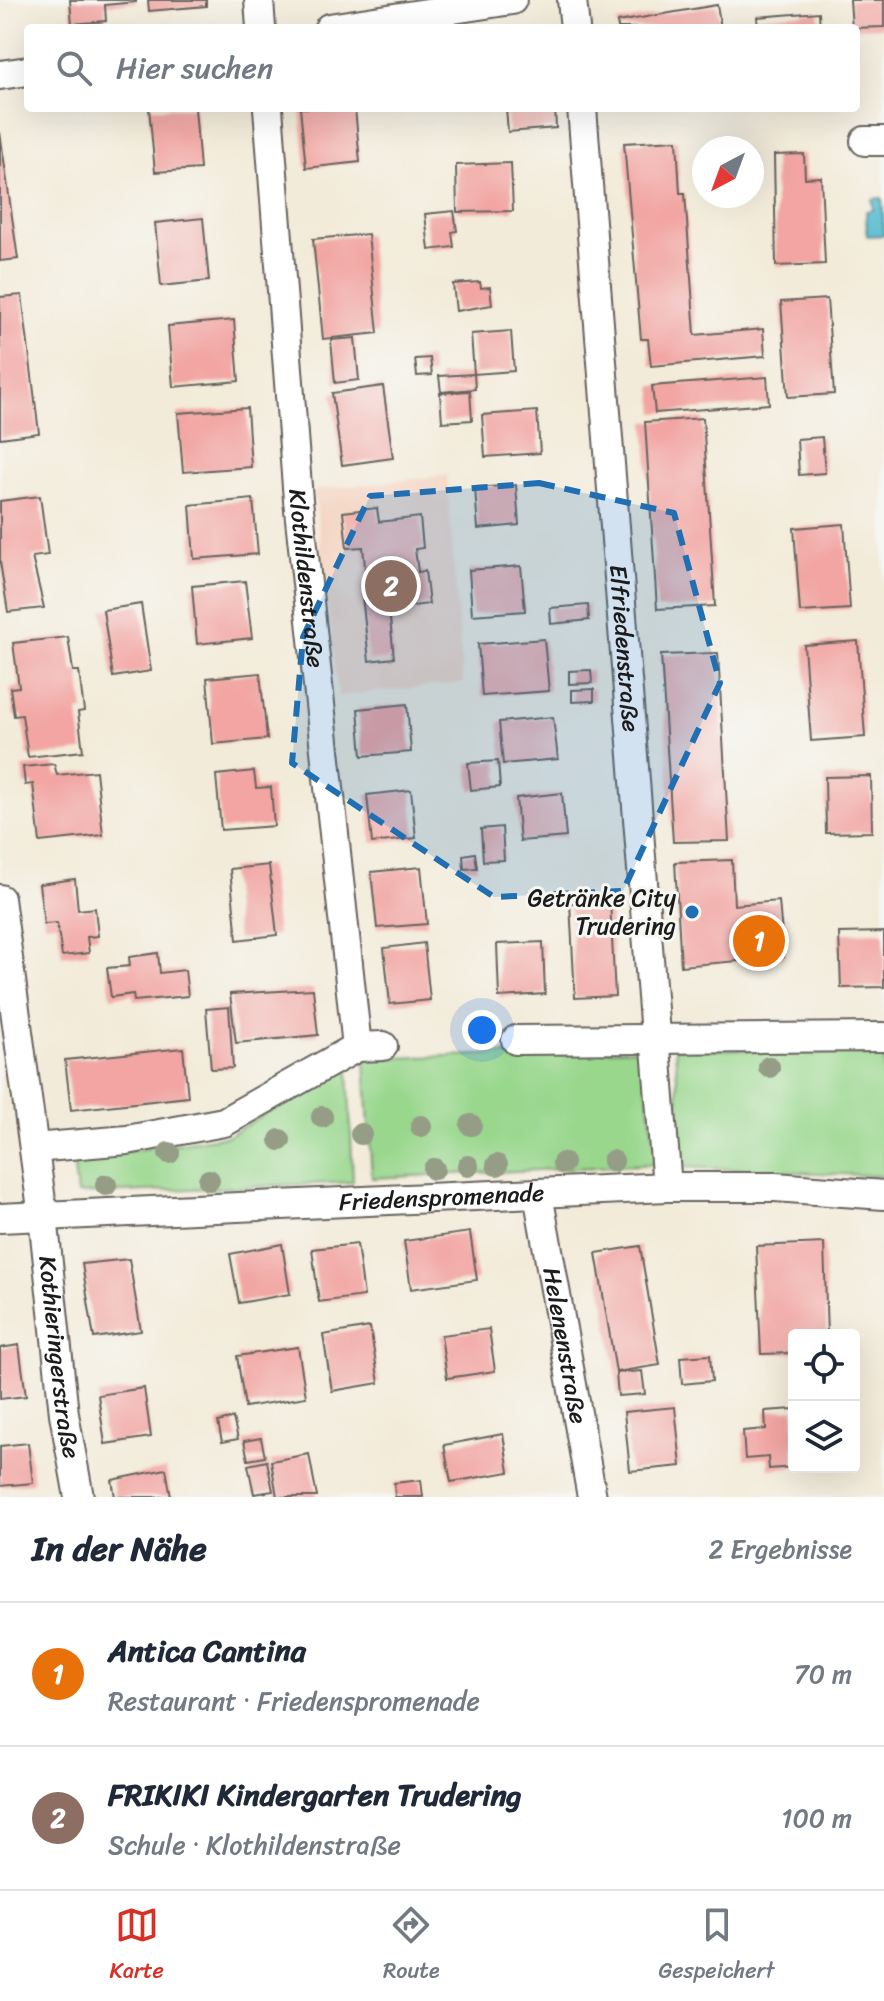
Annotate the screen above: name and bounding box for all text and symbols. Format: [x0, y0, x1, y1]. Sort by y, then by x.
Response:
search box [24, 24, 860, 112]
text: Hier suchen [116, 41, 273, 95]
icon: search [52, 46, 96, 90]
north arrow [692, 136, 764, 208]
street label: Klothildenstraße [276, 487, 337, 670]
pin: 2 [365, 556, 417, 616]
street label: Elfriedenstraße [597, 563, 652, 734]
place label: Getränke City Trudering [528, 877, 677, 947]
marker: Getränke City Trudering [683, 903, 701, 921]
pin: 1 [733, 911, 785, 971]
your location [462, 1010, 502, 1050]
street label: Friedenspromenade [338, 1172, 545, 1223]
street label: Kothieringerstraße [26, 1254, 93, 1462]
street label: Helenenstraße [530, 1264, 600, 1427]
map controls [788, 1329, 860, 1473]
button: locate [788, 1329, 860, 1401]
button: layers [788, 1401, 860, 1473]
text: In der Nähe [32, 1519, 207, 1579]
text: 2 Ergebnisse [708, 1526, 852, 1572]
text: Antica Cantina [108, 1624, 306, 1678]
text: 1 [52, 1651, 64, 1697]
text: 70 m [794, 1651, 852, 1697]
text: Restaurant · Friedenspromenade [108, 1678, 480, 1724]
text: FRIKIKI Kindergarten Trudering [108, 1768, 522, 1822]
text: 2 [50, 1795, 66, 1841]
text: 100 m [781, 1795, 852, 1841]
text: Schule · Klothildenstraße [108, 1822, 401, 1868]
tab: Karte [110, 1903, 164, 1990]
tab: Route [383, 1903, 440, 1990]
tab: Gespeichert [659, 1903, 774, 1990]

